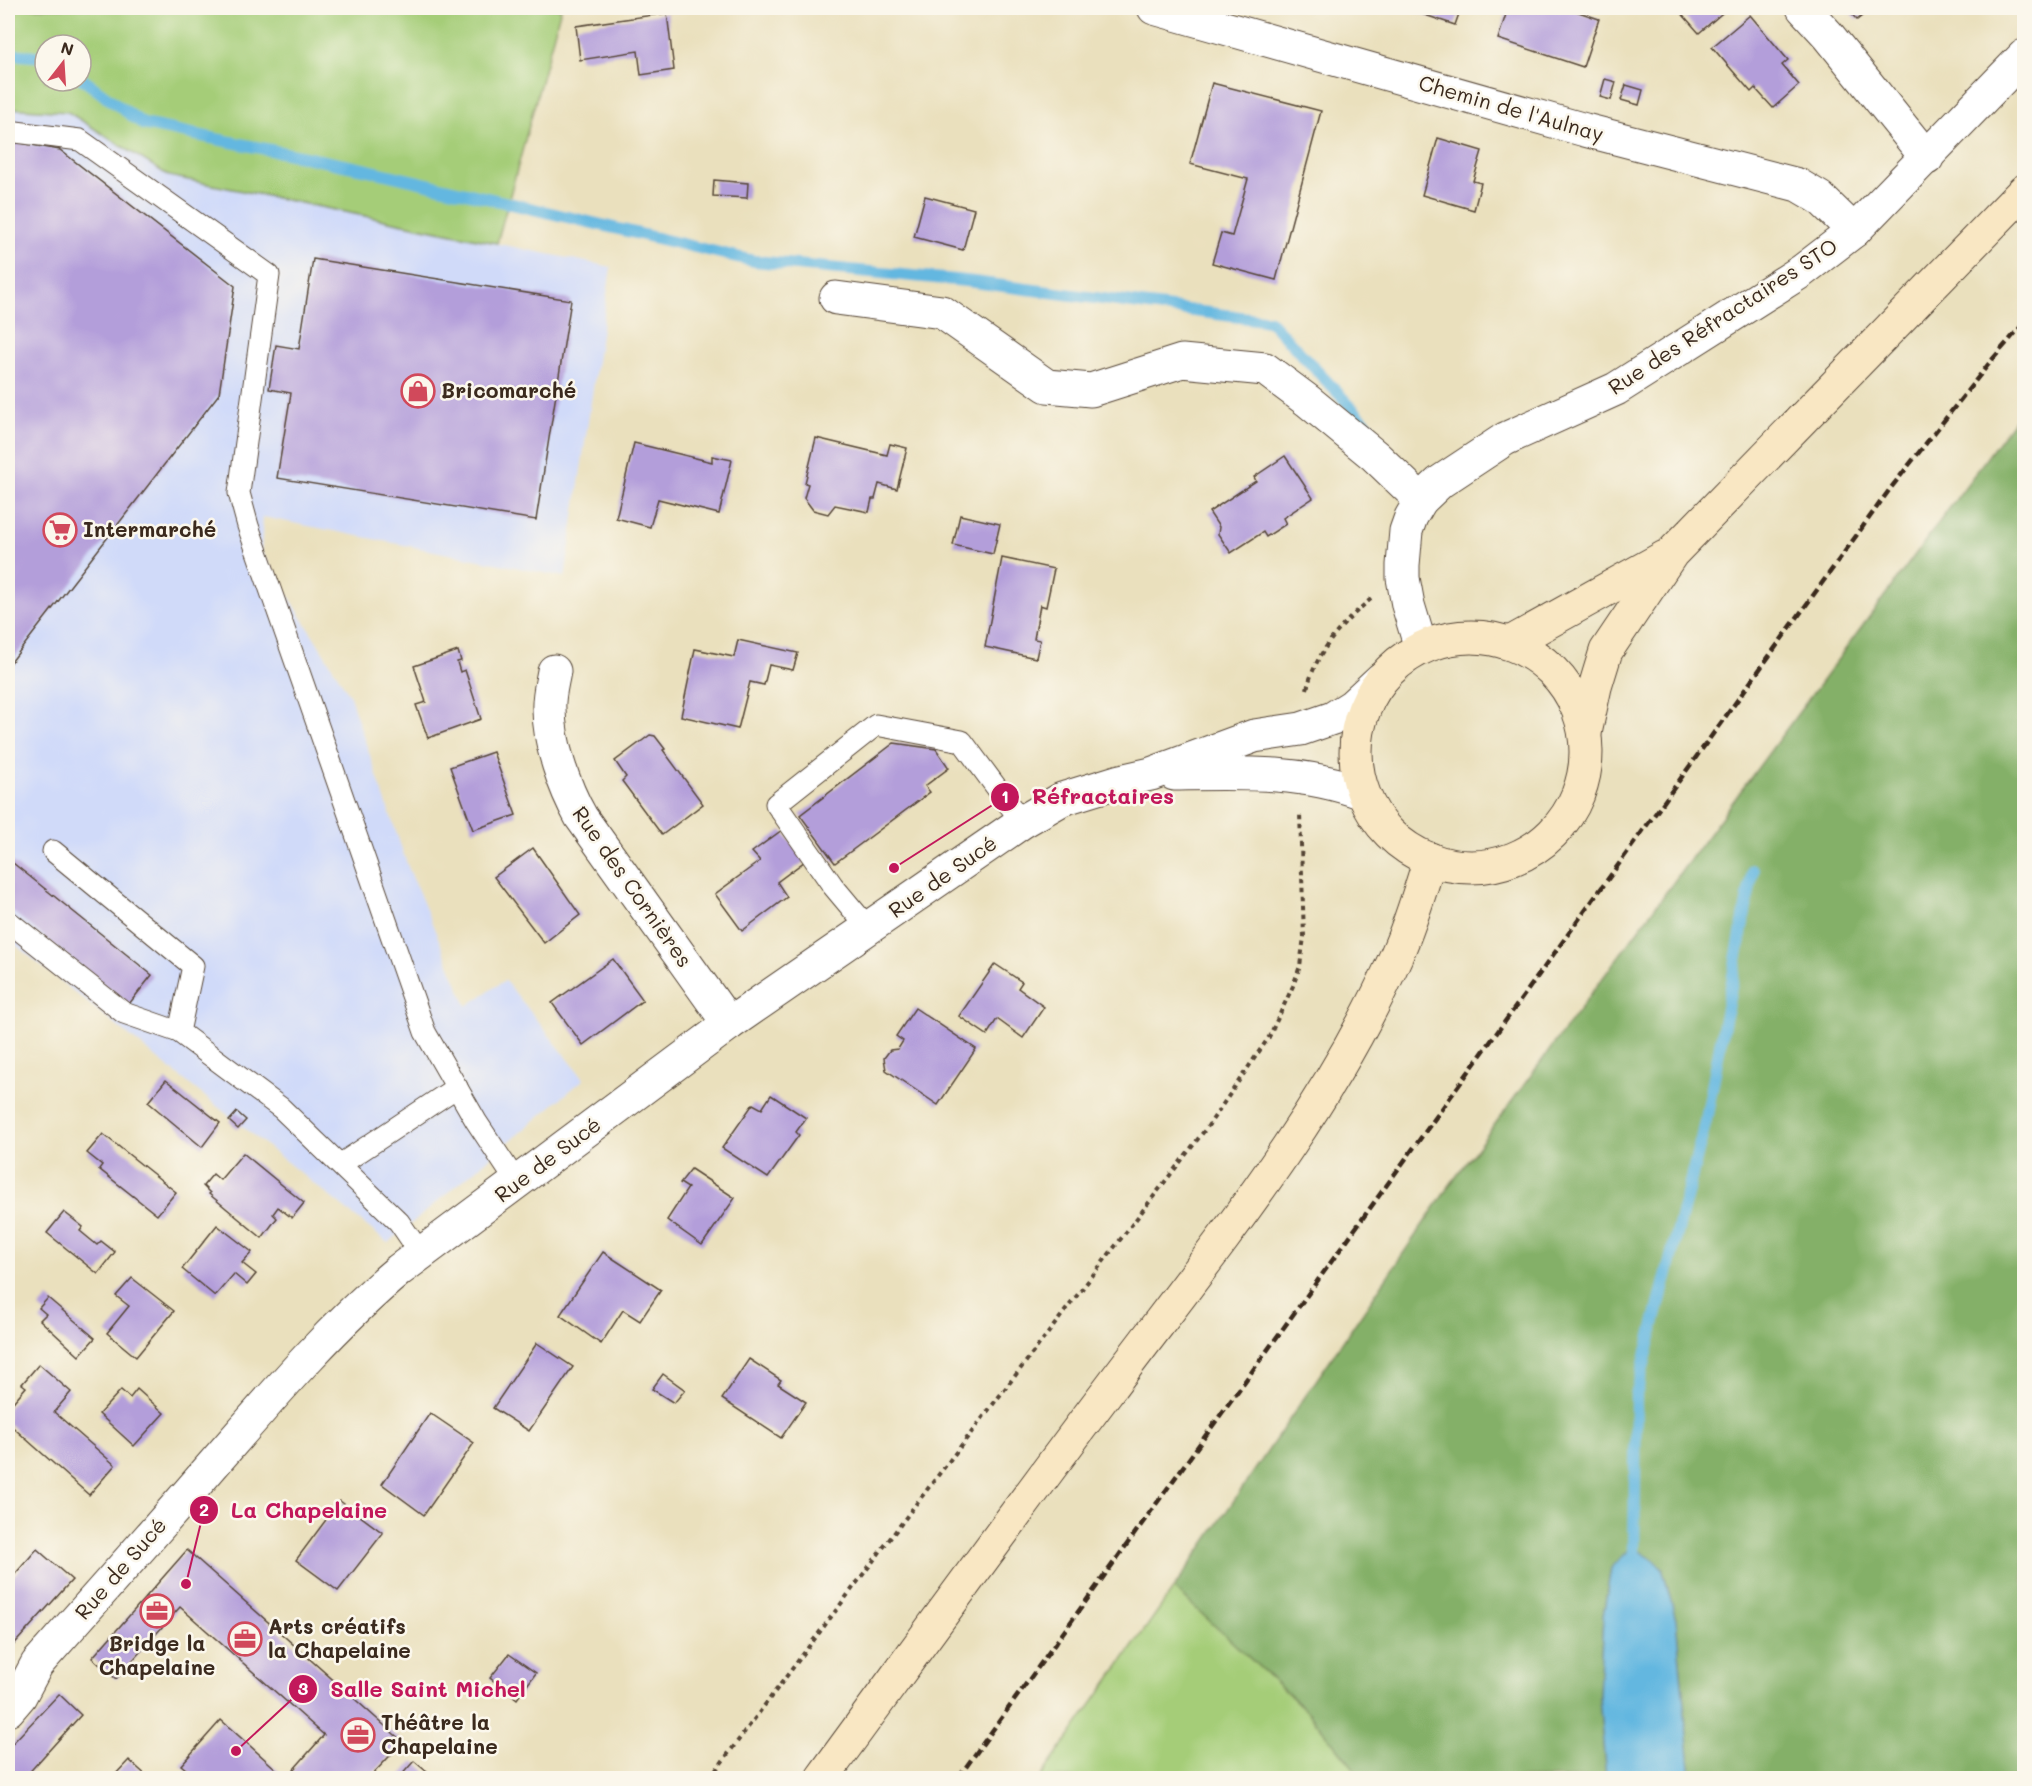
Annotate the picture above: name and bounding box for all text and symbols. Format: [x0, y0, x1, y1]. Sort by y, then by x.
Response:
north arrow [33, 33, 93, 93]
text: N [59, 36, 76, 60]
street label: Chemin de l'Aulnay [1416, 68, 1607, 147]
street label: Rue des Réfractaires STO [1603, 231, 1842, 400]
shop icon: Bricomarché [400, 373, 436, 409]
place label: Bricomarché [441, 376, 576, 403]
supermarket icon: Intermarché [42, 512, 78, 548]
place label: Intermarché [83, 515, 216, 542]
callout: Réfractaires [990, 777, 1187, 817]
text: Réfractaires [1032, 781, 1174, 810]
text: 1 [1001, 784, 1009, 808]
street label: Rue des Cornières [567, 800, 699, 972]
street label: Rue de Sucé [883, 828, 1002, 923]
street label: Rue de Sucé [489, 1110, 606, 1208]
callout: La Chapelaine [189, 1490, 399, 1530]
text: La Chapelaine [231, 1495, 387, 1524]
text: 2 [199, 1497, 209, 1521]
street label: Rue de Sucé [68, 1511, 172, 1625]
office icon: Bridge la Chapelaine [139, 1593, 175, 1629]
place label: Arts créatifs la Chapelaine [268, 1612, 411, 1663]
office icon: Arts créatifs la Chapelaine [227, 1621, 263, 1657]
place label: Bridge la Chapelaine [99, 1629, 215, 1680]
callout: Salle Saint Michel [288, 1669, 537, 1709]
text: Salle Saint Michel [330, 1674, 526, 1703]
text: 3 [298, 1676, 309, 1700]
place label: Théâtre la Chapelaine [381, 1708, 498, 1759]
office icon: Théâtre la Chapelaine [340, 1717, 376, 1753]

